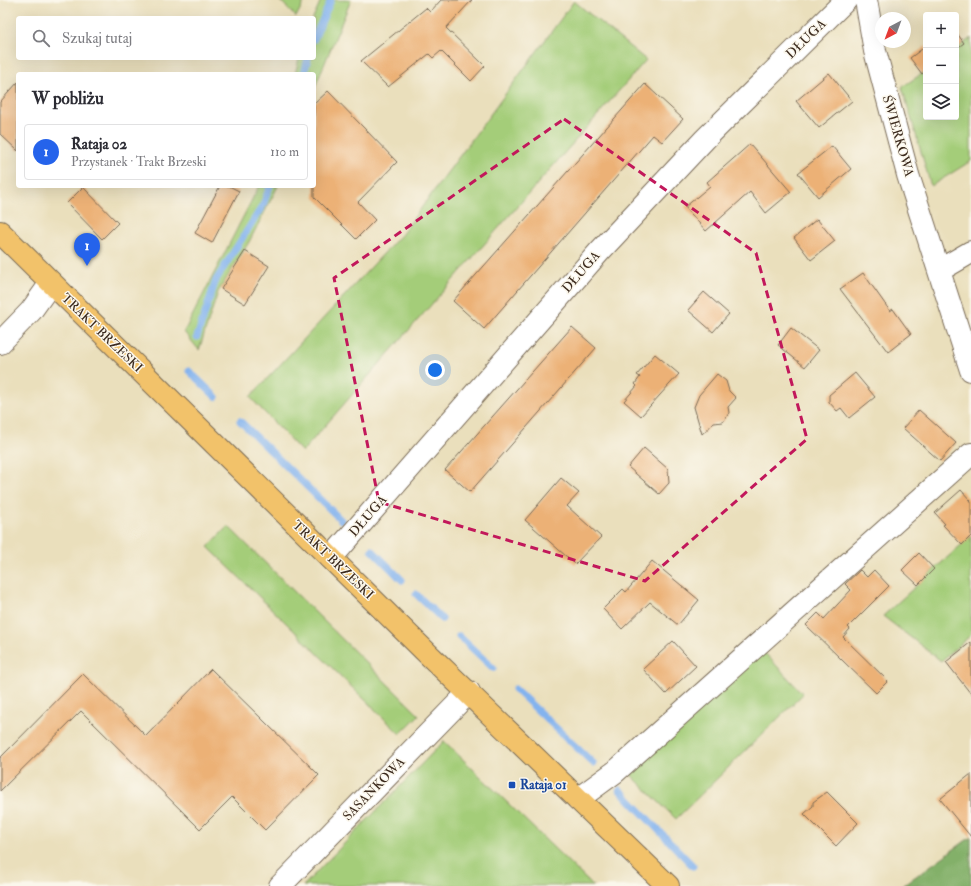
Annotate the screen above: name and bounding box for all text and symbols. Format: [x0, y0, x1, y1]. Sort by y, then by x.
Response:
north arrow [875, 12, 911, 48]
map controls [923, 12, 959, 120]
button: + [923, 12, 959, 48]
street label: DŁUGA [783, 15, 830, 62]
search box [16, 16, 316, 60]
icon: search [30, 27, 52, 49]
text: Szukaj tutaj [62, 29, 132, 48]
button: − [923, 48, 959, 84]
button: layers [923, 84, 959, 120]
text: W pobliżu [32, 88, 104, 109]
street label: ŚWIERKOWA [879, 93, 918, 179]
text: Rataja 02 [71, 135, 127, 154]
text: 1 [44, 144, 48, 160]
text: 110 m [270, 144, 299, 160]
text: Przystanek · Trakt Brzeski [71, 154, 206, 170]
pin: 1 [74, 233, 100, 266]
street label: DŁUGA [559, 247, 604, 296]
street label: TRAKT BRZESKI [58, 290, 146, 376]
your location [425, 360, 445, 380]
street label: DŁUGA [346, 491, 391, 540]
street label: TRAKT BRZESKI [289, 517, 377, 603]
street label: SASANKOWA [340, 753, 409, 824]
place label: Rataja 01 [520, 777, 567, 793]
marker: Rataja 01 [507, 780, 517, 790]

